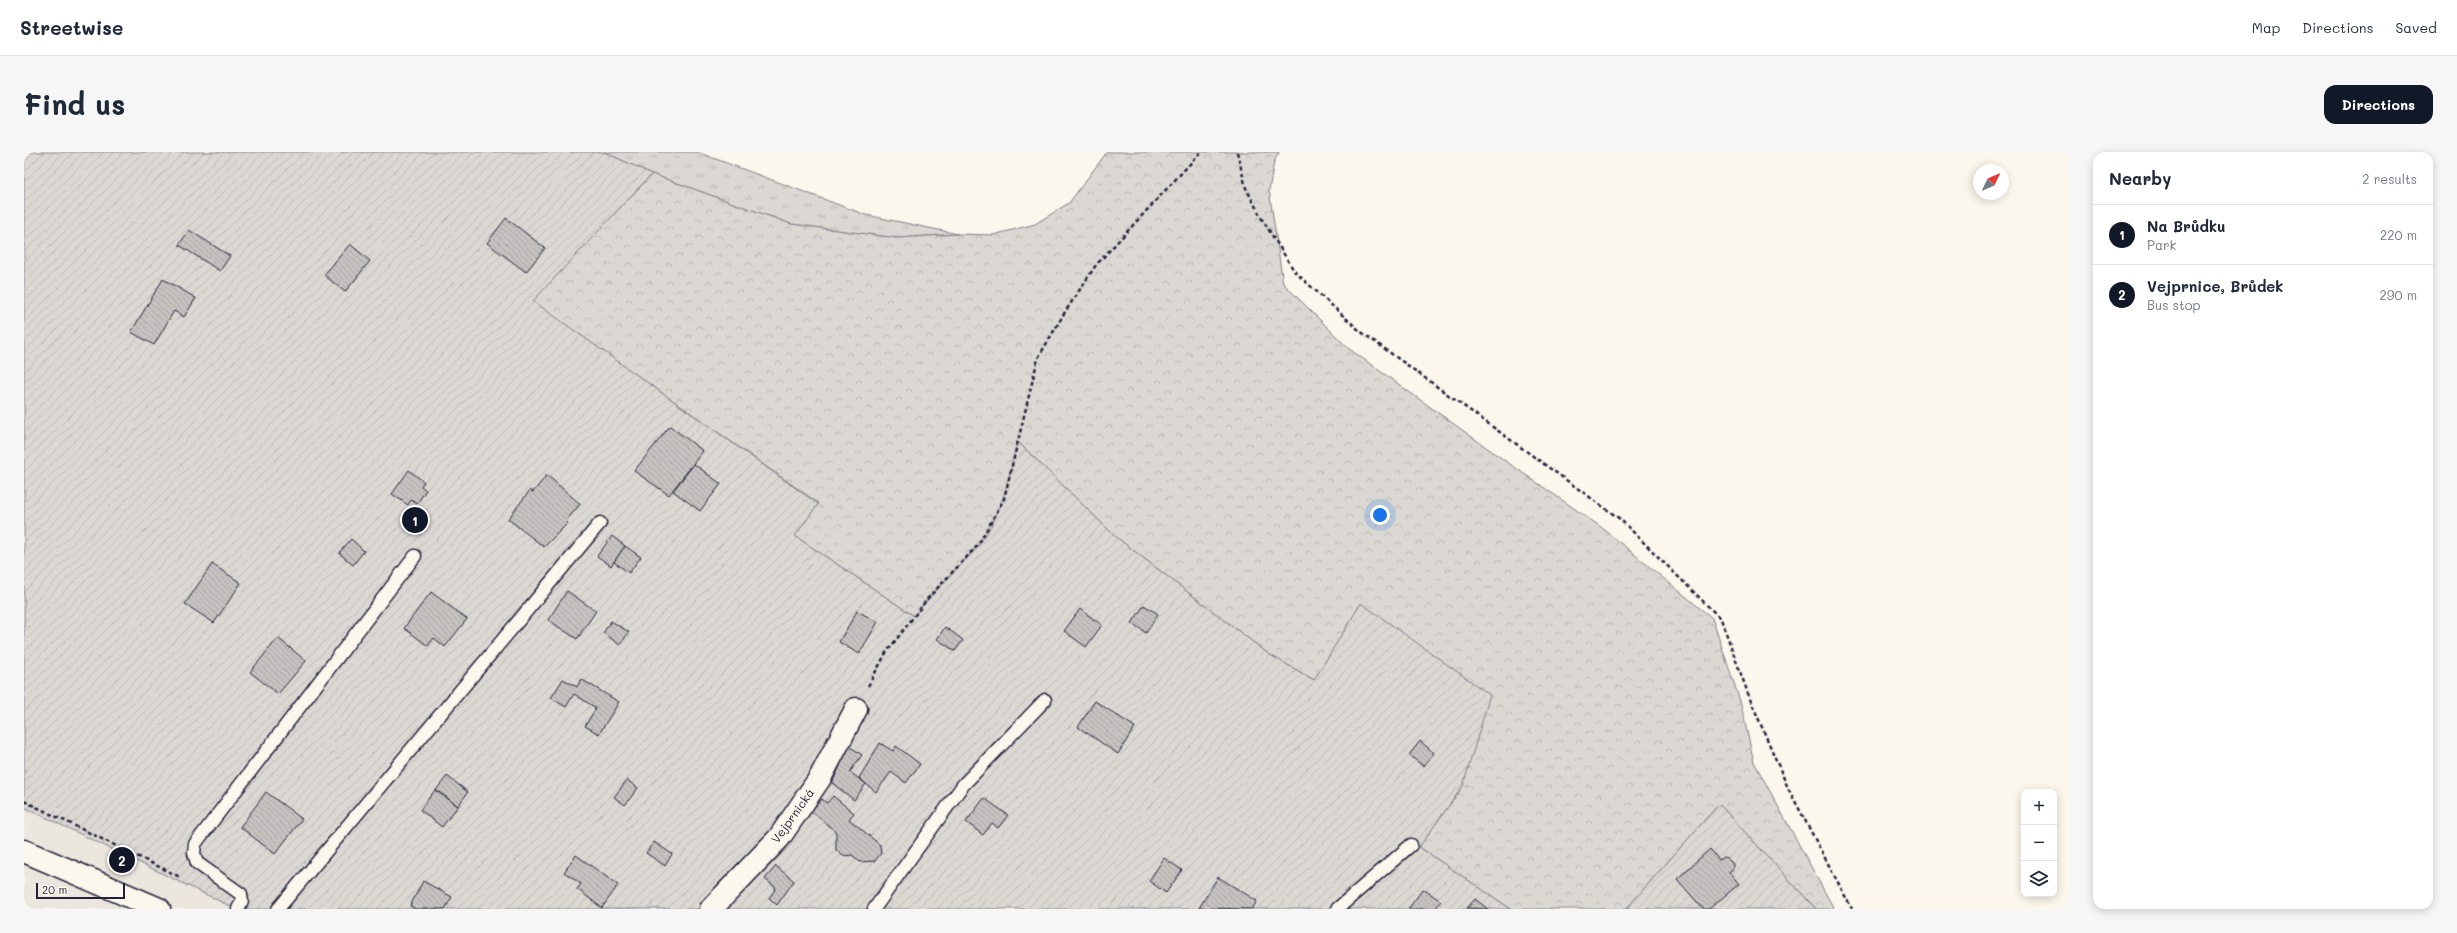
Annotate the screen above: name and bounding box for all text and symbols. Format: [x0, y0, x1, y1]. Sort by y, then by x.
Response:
text: Streetwise [20, 15, 123, 40]
text: Map [2252, 18, 2280, 37]
text: Directions [2302, 18, 2373, 37]
text: Saved [2395, 18, 2437, 37]
button: Directions [2324, 85, 2433, 124]
text: Find us [24, 86, 125, 122]
north arrow [1973, 164, 2009, 200]
text: Nearby [2109, 167, 2171, 189]
text: 2 results [2362, 170, 2417, 187]
text: Na Brůdku [2147, 216, 2226, 236]
text: 1 [2119, 226, 2125, 243]
text: 220 m [2380, 226, 2417, 243]
text: Park [2147, 236, 2176, 253]
text: Vejprnice, Brůdek [2147, 276, 2283, 296]
text: 2 [2118, 286, 2126, 303]
text: 290 m [2380, 286, 2417, 303]
text: Bus stop [2147, 296, 2200, 313]
pin: 1 [402, 505, 428, 535]
your location [1370, 505, 1390, 525]
street label: Vejprnická [767, 785, 817, 846]
map controls [2021, 789, 2057, 897]
button: + [2021, 789, 2057, 825]
button: − [2021, 825, 2057, 861]
pin: 2 [109, 845, 135, 875]
button: layers [2021, 861, 2057, 897]
scale bar [36, 881, 125, 900]
text: 20 m [42, 882, 67, 897]

